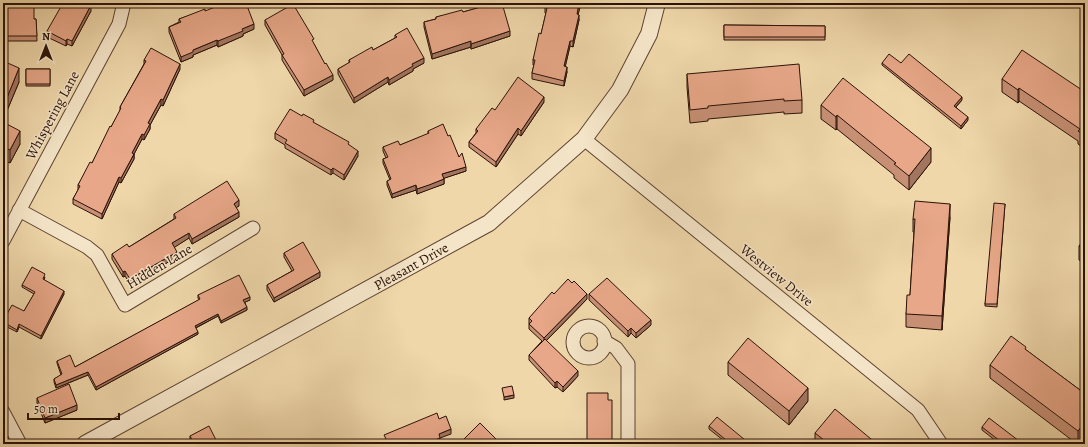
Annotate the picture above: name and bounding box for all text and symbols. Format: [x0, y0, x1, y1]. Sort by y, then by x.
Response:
north arrow [26, 26, 66, 66]
text: N [42, 29, 50, 44]
street label: Whispering Lane [21, 68, 84, 164]
street label: Pleasant Drive [371, 238, 452, 295]
street label: Hidden Lane [123, 239, 196, 294]
street label: Westview Drive [735, 239, 817, 311]
scale bar [28, 395, 119, 421]
text: 50 m [34, 401, 58, 417]

